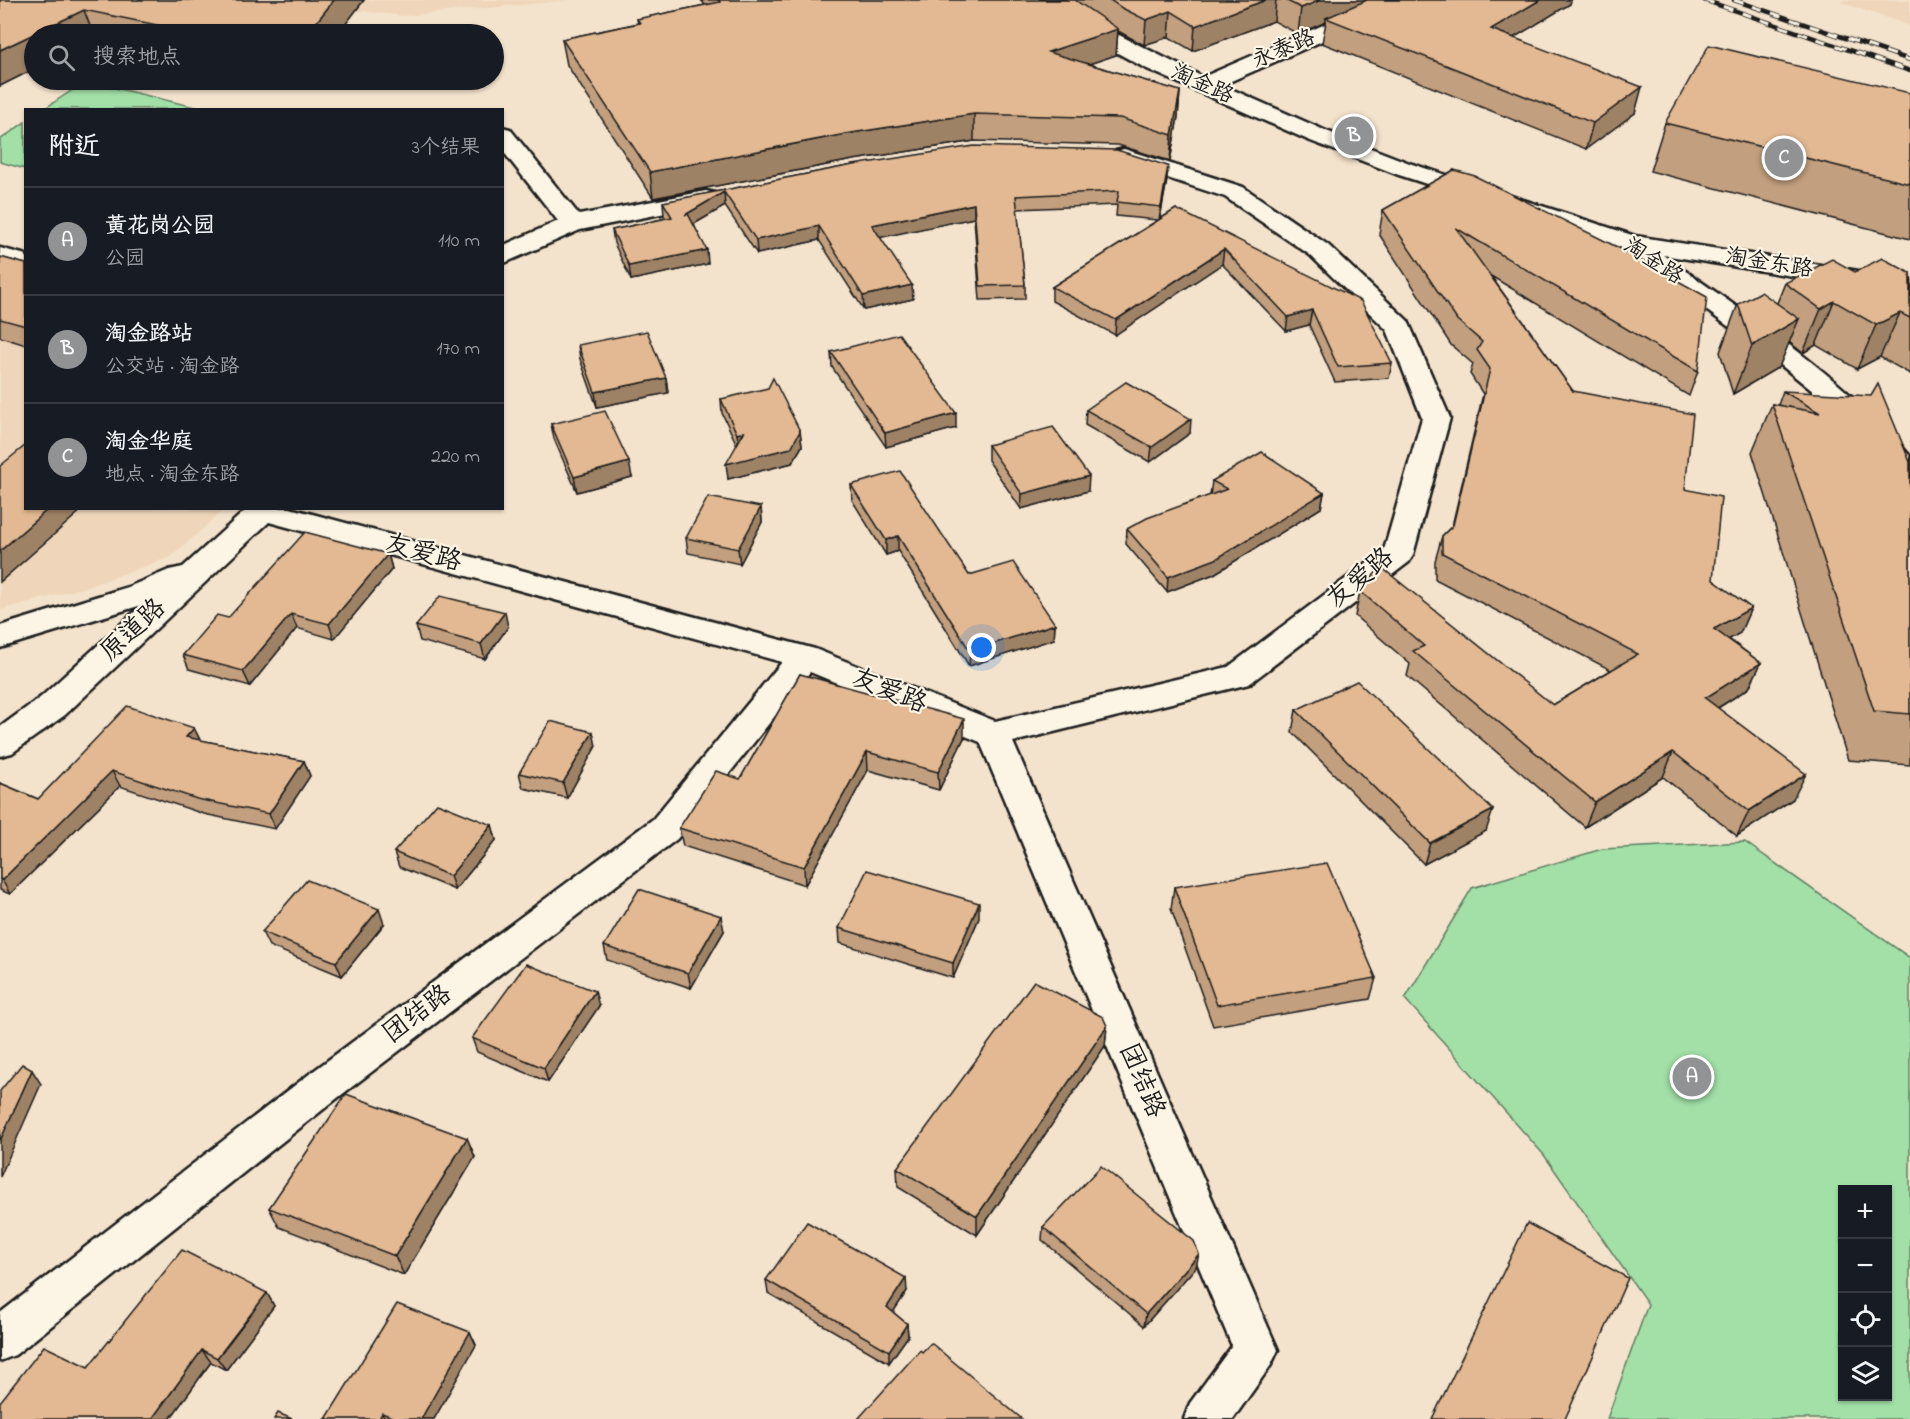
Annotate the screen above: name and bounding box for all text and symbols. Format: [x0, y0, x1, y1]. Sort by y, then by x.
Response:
street label: 永泰路 [1247, 22, 1321, 78]
search box [24, 24, 504, 90]
icon: search [45, 41, 78, 74]
text: 搜索地点 [93, 42, 181, 74]
street label: 淘金路 [1165, 57, 1239, 113]
pin: B [1334, 114, 1374, 158]
text: 附近 [48, 129, 100, 167]
text: 3个结果 [412, 134, 480, 163]
pin: C [1764, 136, 1804, 180]
text: 黄花岗公园 [105, 211, 215, 243]
text: A [61, 227, 74, 256]
text: 110 m [438, 227, 480, 256]
street label: 淘金路 [1617, 231, 1689, 293]
street label: 淘金东路 [1723, 241, 1815, 287]
text: 公园 [105, 245, 145, 274]
text: 淘金路站 [105, 319, 193, 351]
text: B [61, 335, 74, 364]
text: 170 m [436, 335, 480, 364]
text: 公交站 · 淘金路 [105, 353, 239, 382]
text: 淘金华庭 [105, 427, 193, 459]
text: C [62, 443, 73, 472]
text: 220 m [431, 443, 480, 472]
text: 地点 · 淘金东路 [105, 461, 239, 490]
street label: 友爱路 [380, 526, 466, 582]
street label: 友爱路 [1319, 539, 1403, 619]
street label: 原道路 [93, 591, 175, 671]
your location [967, 633, 996, 662]
street label: 友爱路 [846, 660, 932, 724]
street label: 团结路 [375, 976, 461, 1054]
street label: 团结路 [1108, 1038, 1174, 1124]
pin: A [1672, 1054, 1712, 1100]
map controls [1838, 1185, 1892, 1401]
button: + [1838, 1185, 1892, 1239]
button: − [1838, 1239, 1892, 1293]
button: locate [1838, 1293, 1892, 1347]
button: layers [1838, 1347, 1892, 1401]

